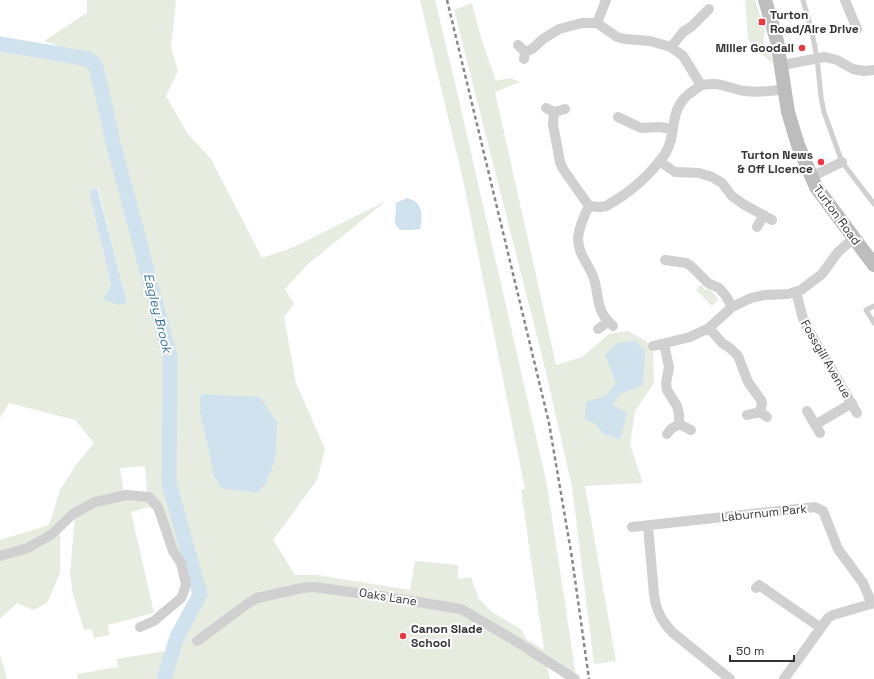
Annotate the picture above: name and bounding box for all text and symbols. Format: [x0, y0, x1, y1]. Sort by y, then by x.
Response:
place label: Turton Road/Aire Drive [770, 7, 859, 37]
marker: Turton Road/Aire Drive [757, 17, 767, 27]
place label: Miller Goodall [716, 40, 794, 56]
marker: Miller Goodall [797, 43, 807, 53]
place label: Turton News & Off Licence [738, 147, 813, 177]
marker: Turton News & Off Licence [816, 157, 826, 167]
street label: Turton Road [810, 182, 864, 248]
water label: Eagley Brook [140, 271, 177, 357]
street label: Fossgill Avenue [797, 317, 855, 401]
street label: Laburnum Park [720, 500, 808, 525]
street label: Oaks Lane [358, 585, 418, 609]
place label: Canon Slade School [411, 621, 483, 651]
marker: Canon Slade School [398, 631, 408, 641]
scale bar [730, 637, 794, 663]
text: 50 m [736, 643, 764, 659]

